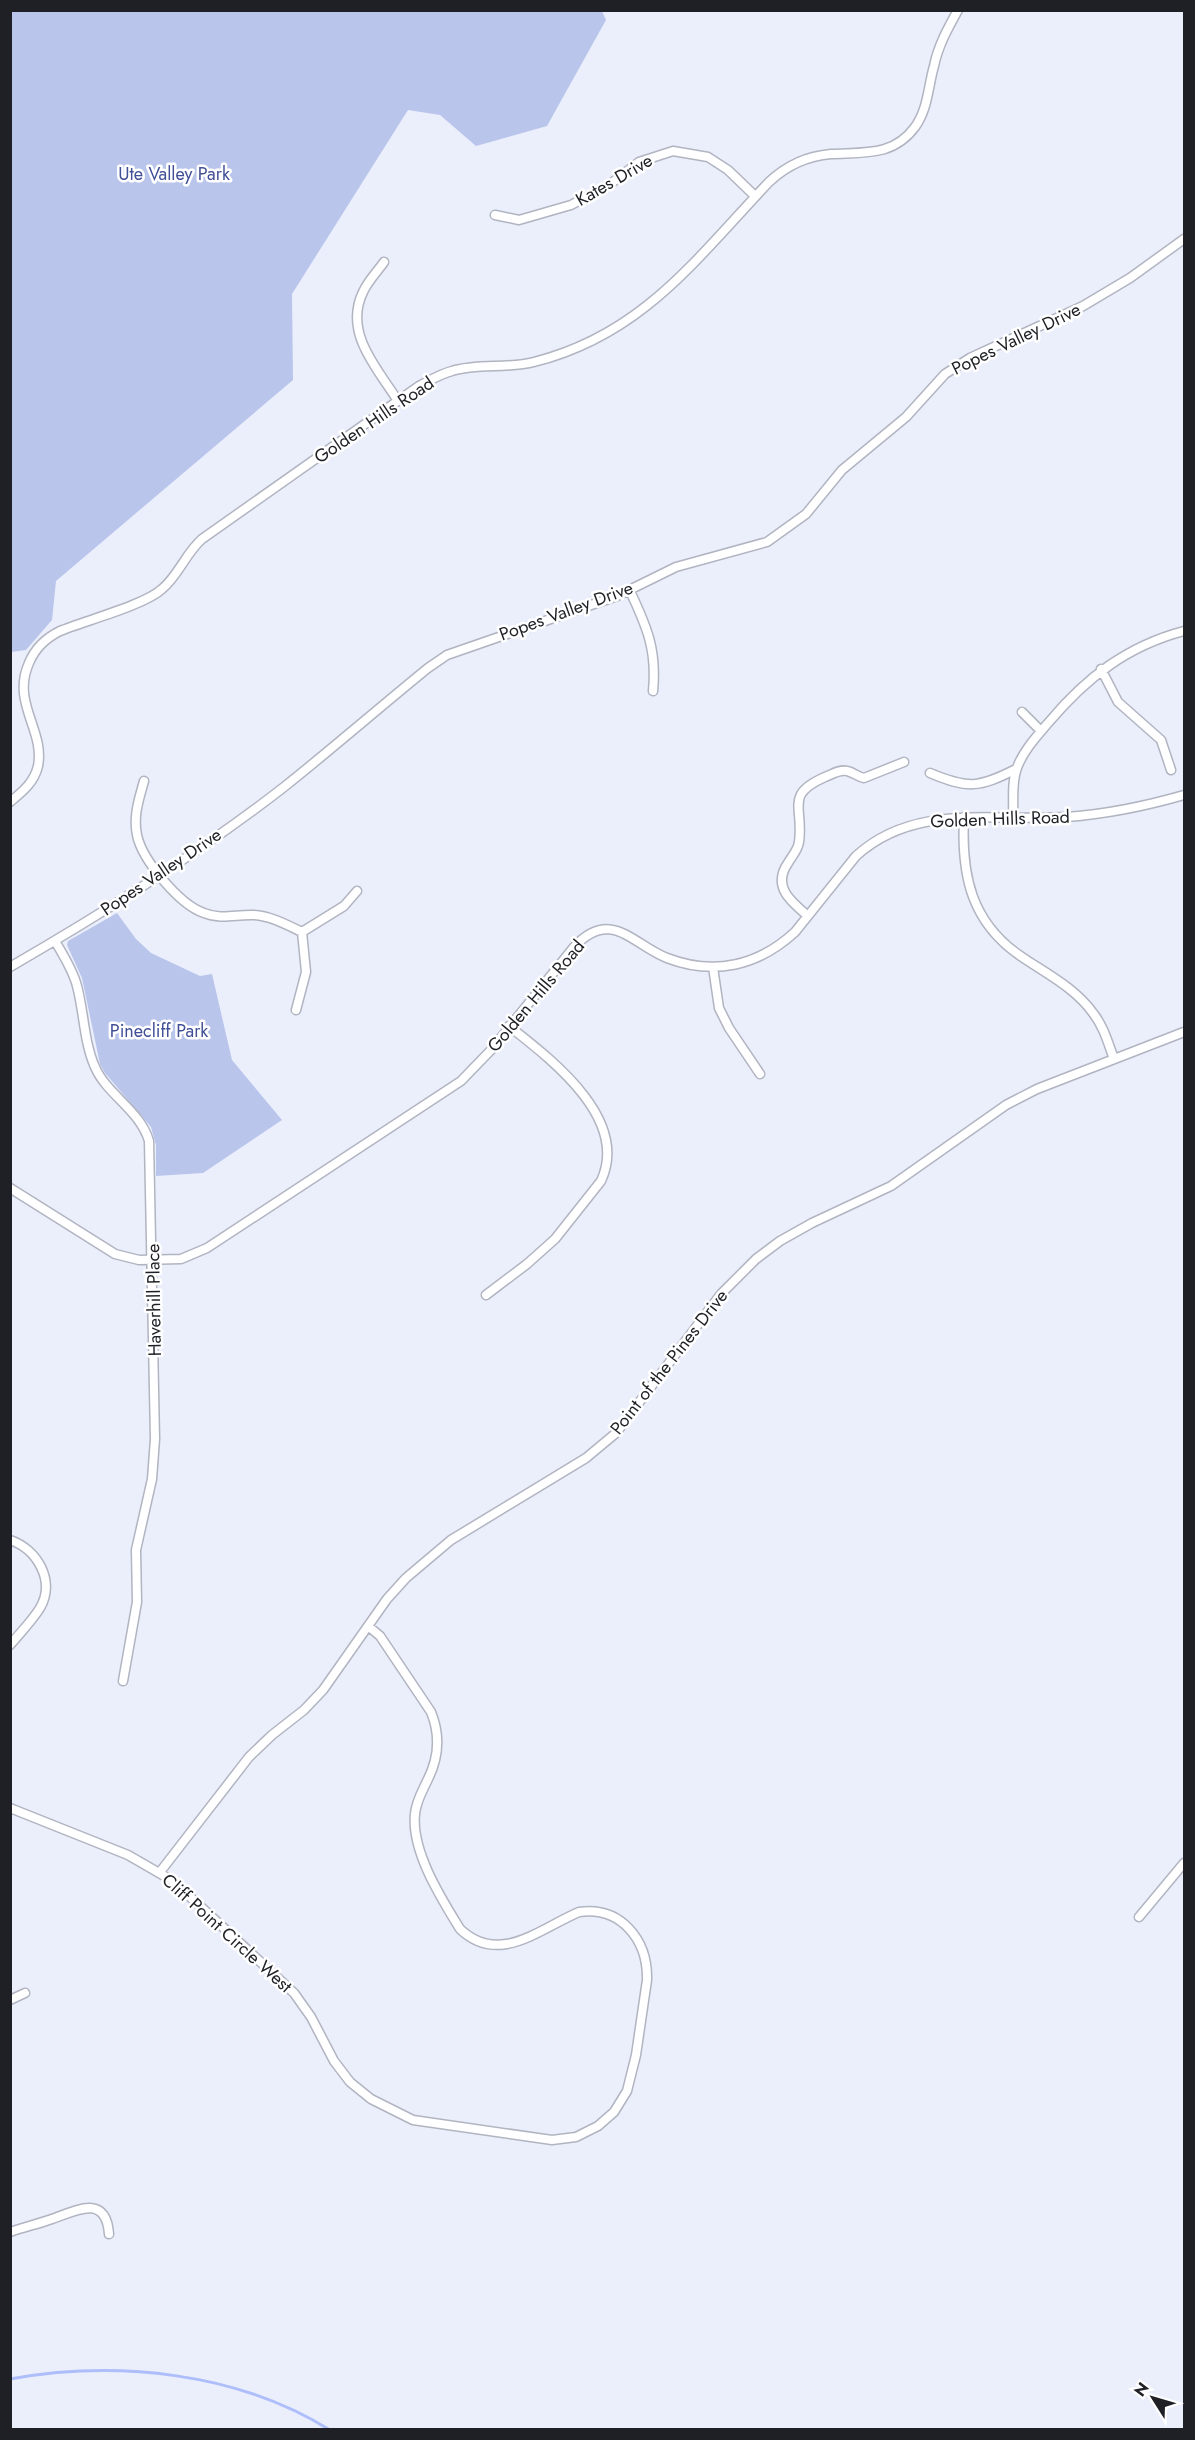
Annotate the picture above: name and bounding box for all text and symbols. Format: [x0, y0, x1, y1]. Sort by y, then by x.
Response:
street label: Kates Drive [571, 147, 657, 213]
park label: Ute Valley Park [118, 161, 230, 187]
street label: Popes Valley Drive [947, 296, 1085, 382]
street label: Golden Hills Road [309, 370, 439, 470]
street label: Popes Valley Drive [495, 575, 637, 647]
street label: Golden Hills Road [930, 804, 1070, 834]
street label: Popes Valley Drive [95, 822, 227, 922]
street label: Golden Hills Road [481, 934, 591, 1058]
park label: Pinecliff Park [110, 1018, 208, 1044]
street label: Haverhill Place [140, 1243, 168, 1357]
street label: Point of the Pines Drive [604, 1284, 734, 1440]
street label: Cliff Point Circle West [156, 1867, 298, 1999]
north arrow [1123, 2368, 1183, 2428]
text: N [1128, 2377, 1154, 2401]

